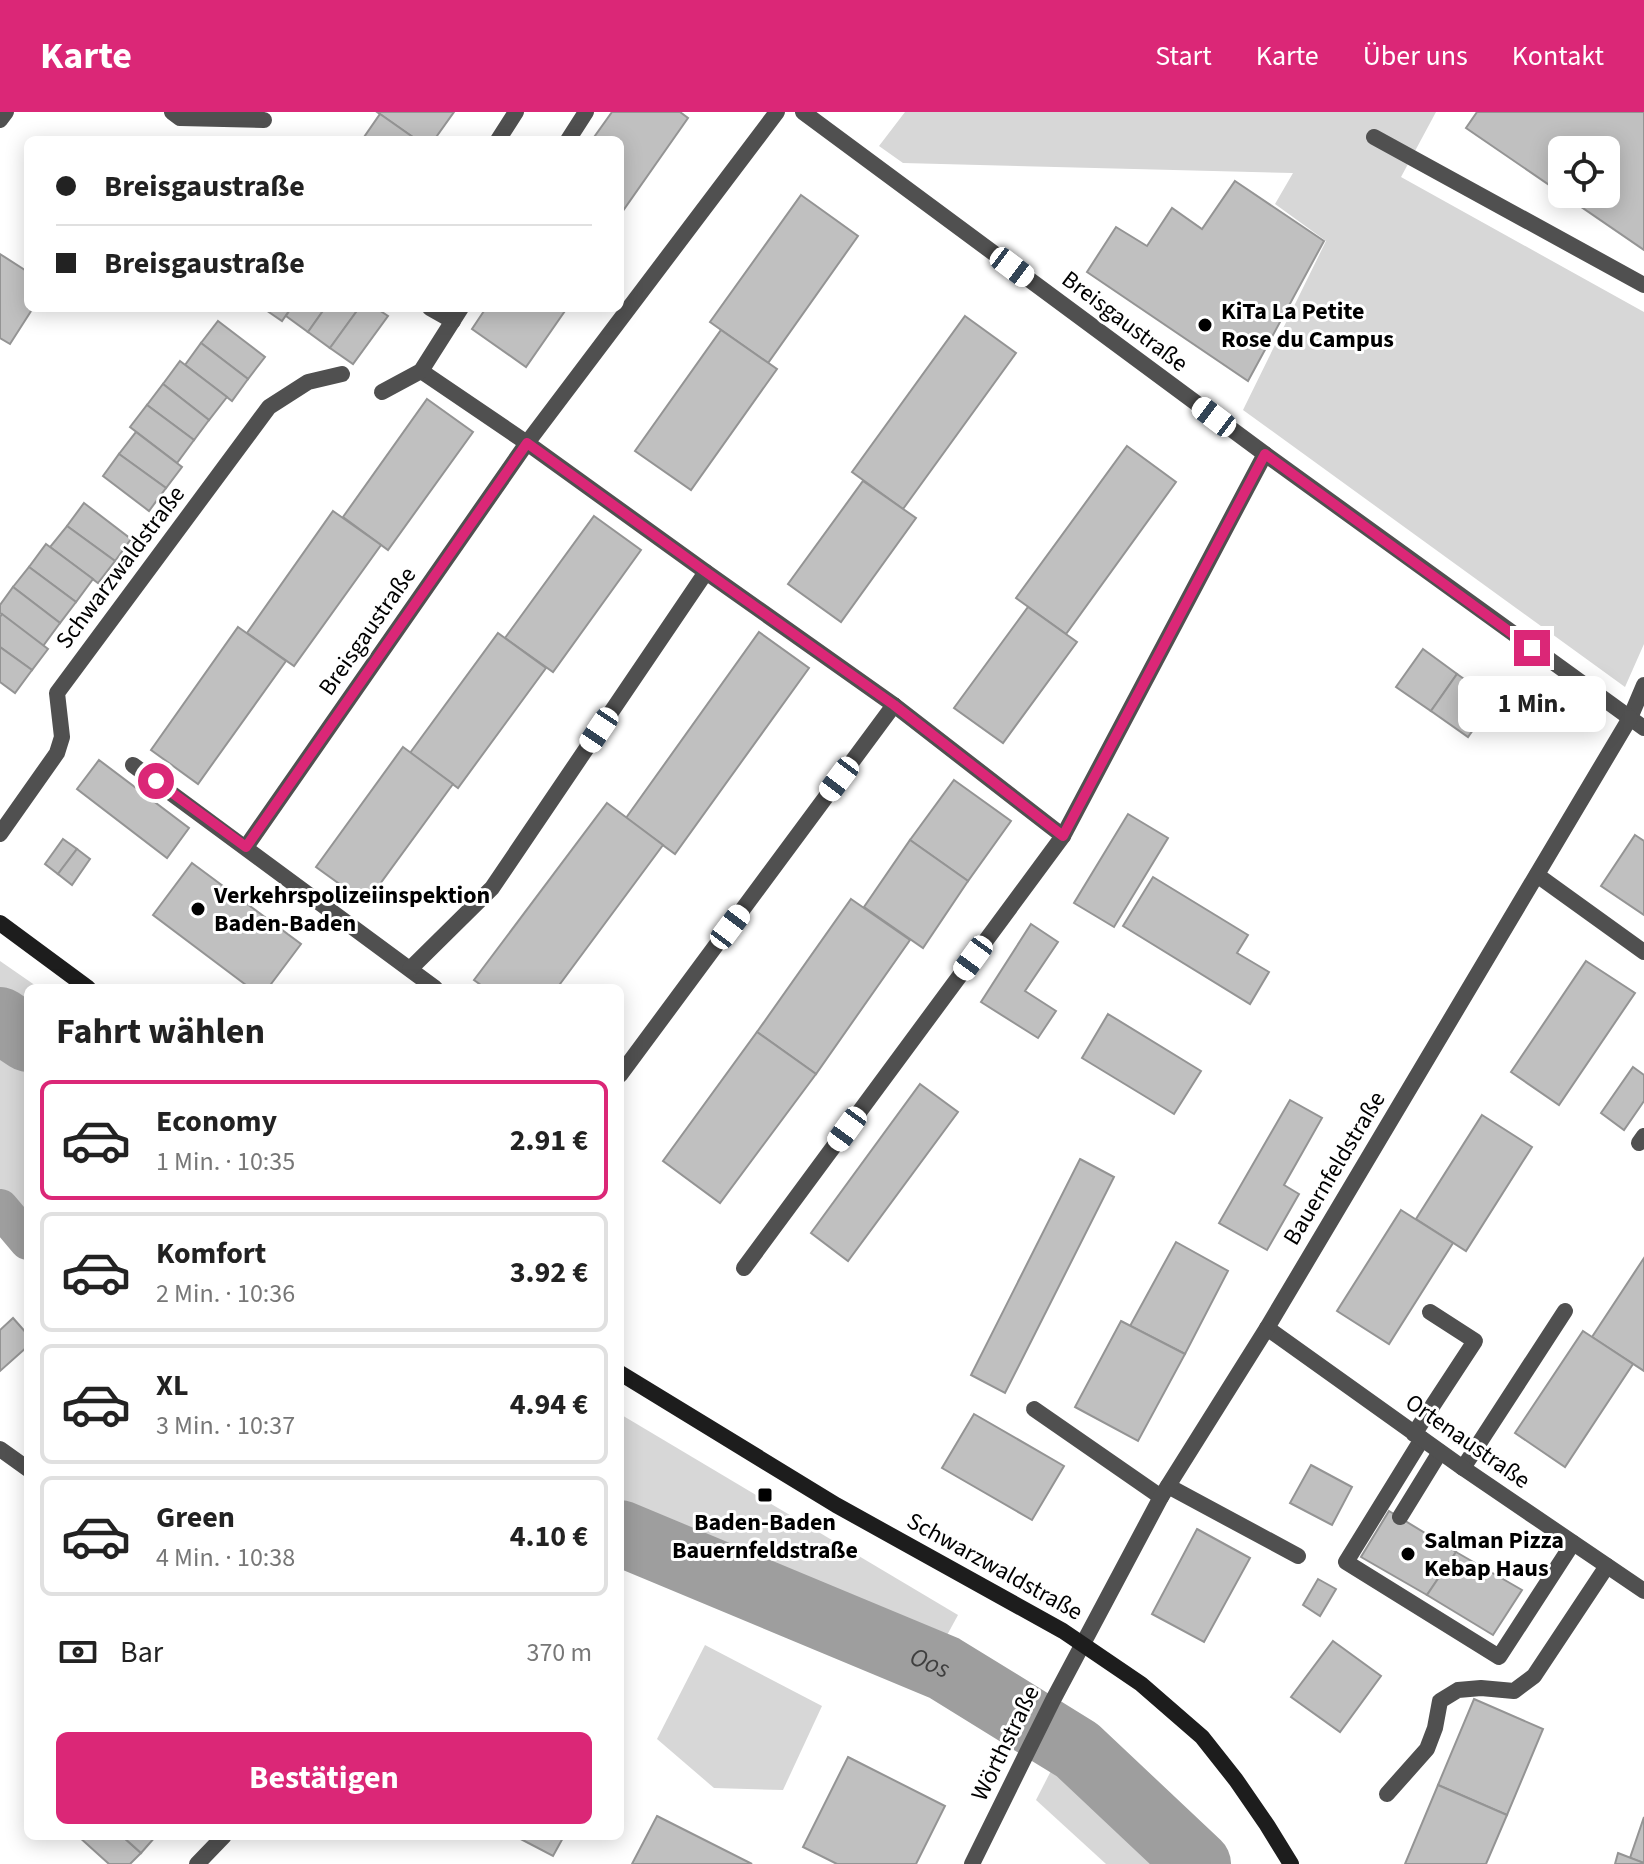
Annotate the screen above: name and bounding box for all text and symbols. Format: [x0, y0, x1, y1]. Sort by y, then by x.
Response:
text: Karte [40, 29, 132, 83]
text: Start [1155, 36, 1212, 76]
text: Karte [1256, 36, 1319, 76]
text: Über uns [1363, 36, 1468, 76]
text: Kontakt [1512, 36, 1604, 76]
map controls [1548, 136, 1620, 208]
button: locate [1548, 136, 1620, 208]
text: Breisgaustraße [104, 165, 305, 208]
text: Breisgaustraße [104, 242, 305, 285]
car [986, 243, 1038, 291]
street label: Breisgaustraße [1054, 262, 1195, 381]
place label: KiTa La Petite Rose du Campus [1221, 294, 1394, 357]
marker: KiTa La Petite Rose du Campus [1196, 316, 1214, 334]
car [1188, 393, 1240, 441]
street label: Schwarzwaldstraße [47, 478, 193, 656]
street label: Breisgaustraße [310, 560, 425, 703]
route end [1514, 630, 1550, 666]
callout: 1 Min. [1458, 676, 1606, 732]
text: 1 Min. [1498, 685, 1566, 722]
car [576, 703, 622, 757]
car [815, 753, 863, 805]
route start [138, 763, 174, 799]
place label: Verkehrspolizeiinspektion Baden-Baden [213, 878, 490, 941]
marker: Verkehrspolizeiinspektion Baden-Baden [189, 900, 207, 918]
car [706, 901, 754, 953]
car [949, 932, 997, 984]
text: Fahrt wählen [56, 1006, 265, 1057]
street label: Bauernfeldstraße [1275, 1085, 1394, 1252]
text: Economy [156, 1100, 277, 1143]
car [823, 1103, 871, 1155]
icon: car [60, 1104, 132, 1176]
text: 2.91 € [510, 1119, 588, 1162]
text: 1 Min. · 10:35 [156, 1143, 295, 1180]
text: Komfort [156, 1232, 266, 1275]
icon: car [60, 1236, 132, 1308]
text: 3.92 € [510, 1251, 588, 1294]
text: 2 Min. · 10:36 [156, 1275, 295, 1312]
text: XL [156, 1364, 189, 1407]
icon: car [60, 1368, 132, 1440]
text: 4.94 € [510, 1383, 588, 1426]
street label: Ortenaustraße [1398, 1385, 1537, 1497]
text: 3 Min. · 10:37 [156, 1407, 295, 1444]
marker: Baden-Baden Bauernfeldstraße [756, 1486, 774, 1504]
text: Green [156, 1496, 235, 1539]
icon: car [60, 1500, 132, 1572]
street label: Schwarzwaldstraße [900, 1504, 1089, 1629]
place label: Baden-Baden Bauernfeldstraße [672, 1505, 858, 1568]
text: 4.10 € [510, 1515, 588, 1558]
place label: Salman Pizza Kebap Haus [1424, 1523, 1564, 1586]
text: 4 Min. · 10:38 [156, 1539, 295, 1576]
marker: Salman Pizza Kebap Haus [1399, 1545, 1417, 1563]
icon: cash [56, 1630, 100, 1674]
text: Bar [120, 1631, 163, 1674]
text: 370 m [526, 1634, 592, 1671]
water label: Oos [904, 1638, 956, 1688]
street label: Wörthstraße [962, 1680, 1048, 1807]
button: Bestätigen [56, 1732, 592, 1824]

